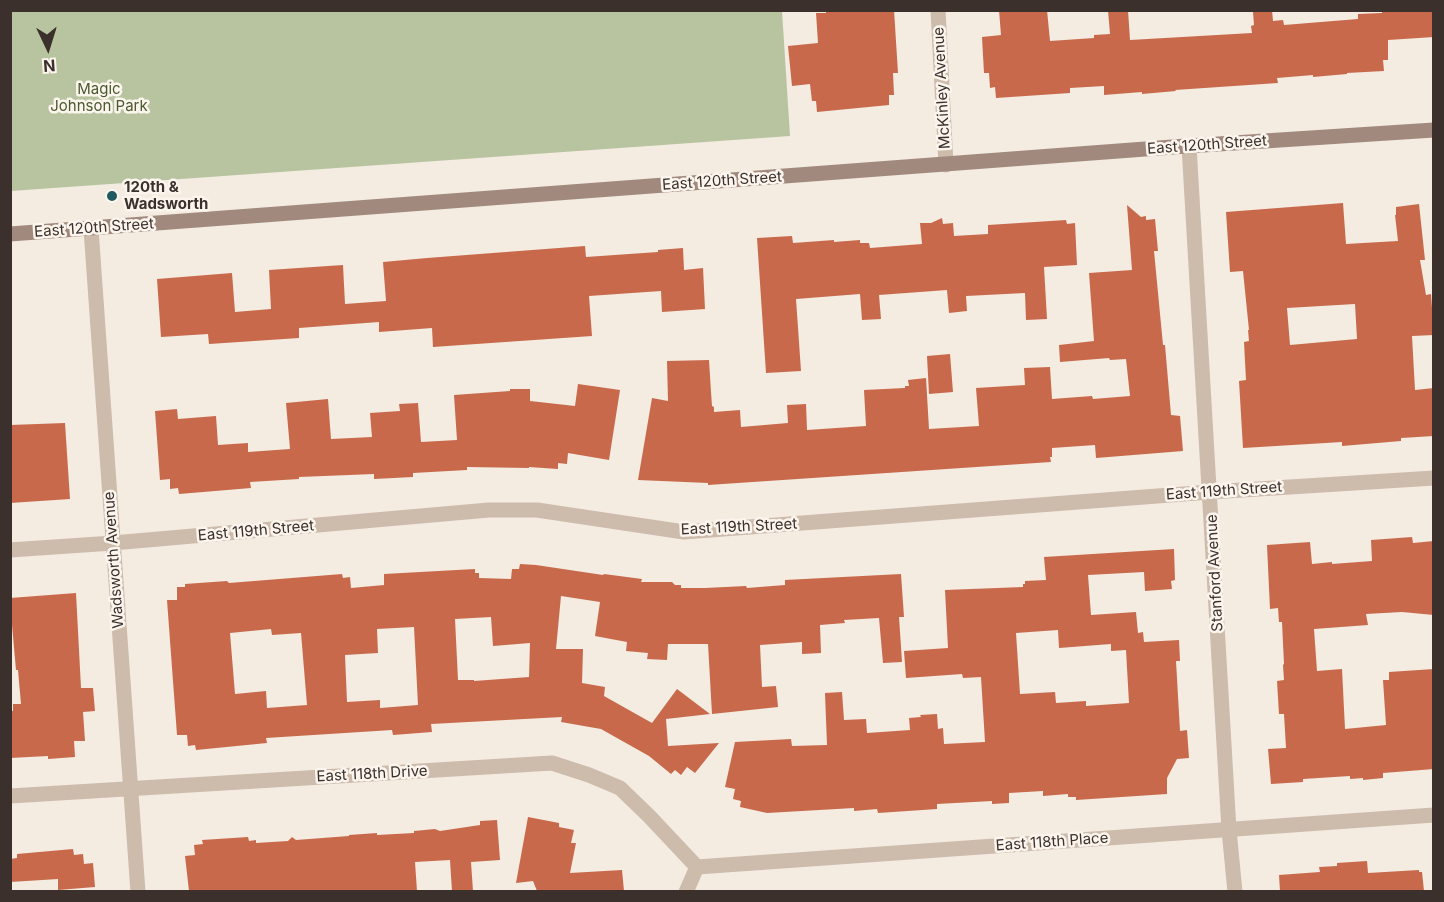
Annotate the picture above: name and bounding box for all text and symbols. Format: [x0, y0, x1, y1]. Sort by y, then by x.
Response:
north arrow [18, 18, 78, 78]
street label: McKinley Avenue [930, 26, 954, 150]
text: N [42, 56, 56, 76]
park label: Magic Johnson Park [50, 80, 148, 115]
street label: East 120th Street [1147, 132, 1267, 158]
street label: East 120th Street [662, 168, 782, 194]
place label: 120th & Wadsworth [124, 178, 208, 213]
marker: 120th & Wadsworth [105, 189, 119, 203]
street label: East 120th Street [34, 215, 154, 241]
street label: East 119th Street [1165, 478, 1283, 504]
street label: Wadsworth Avenue [100, 491, 128, 629]
street label: Stanford Avenue [1203, 514, 1227, 632]
street label: East 119th Street [680, 515, 798, 539]
street label: East 119th Street [197, 517, 315, 545]
street label: East 118th Drive [316, 762, 428, 786]
street label: East 118th Place [995, 829, 1109, 855]

